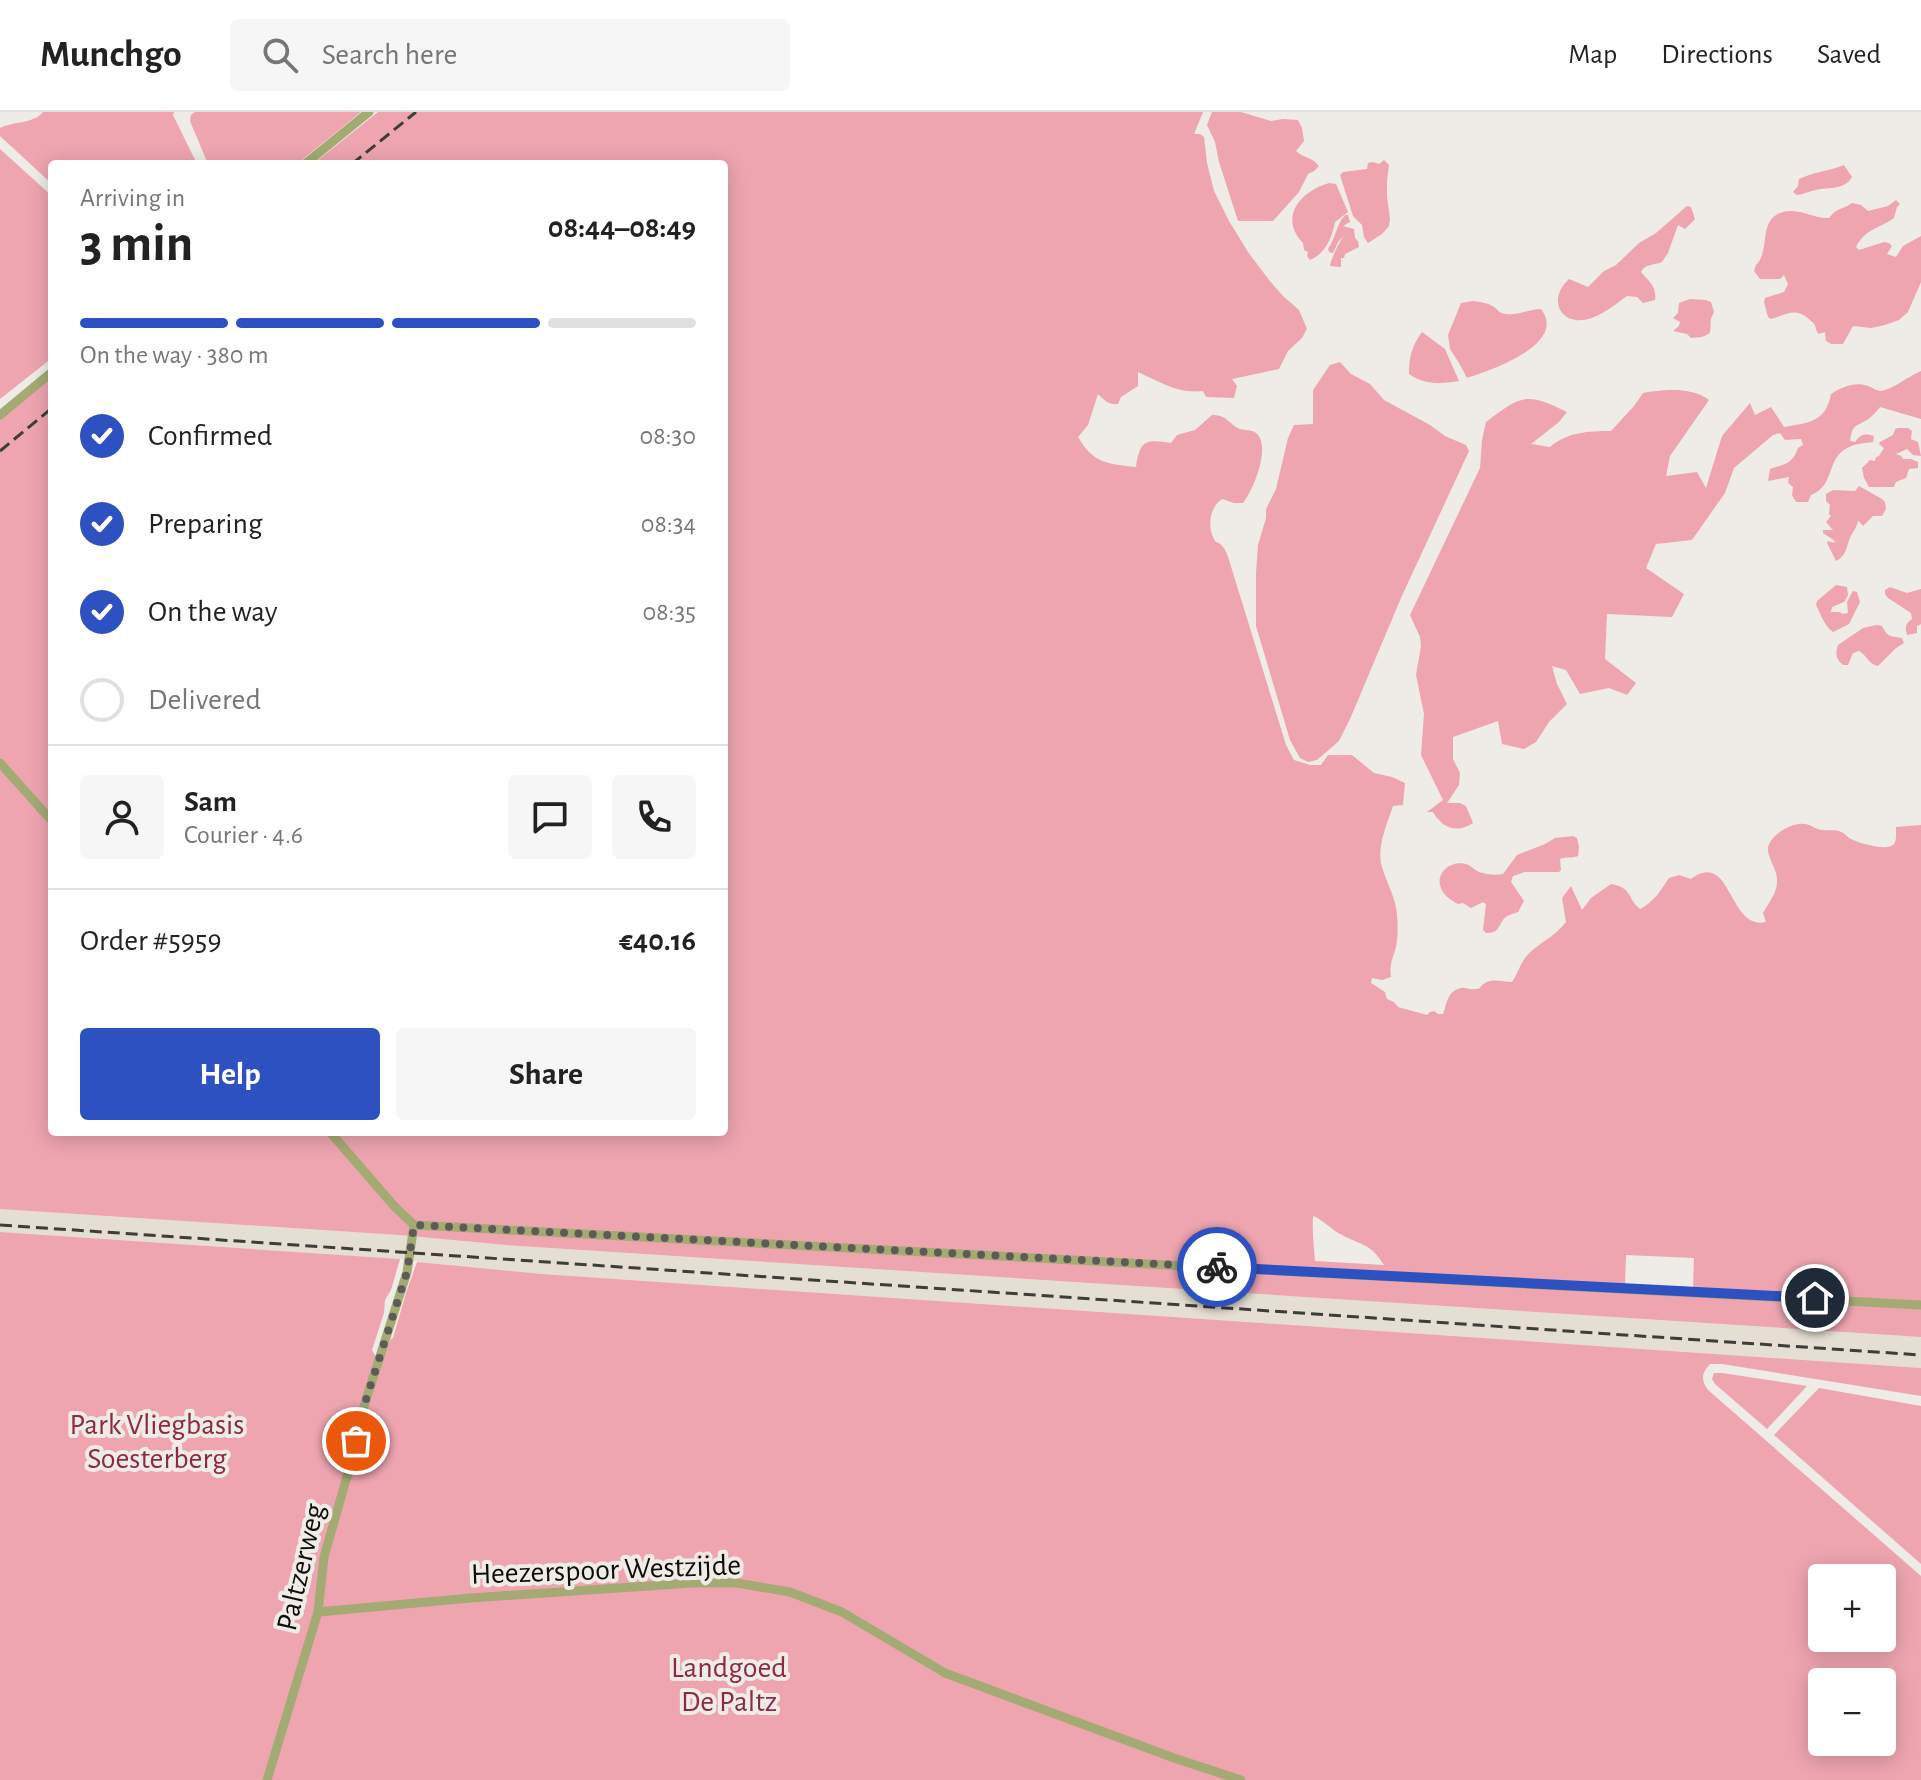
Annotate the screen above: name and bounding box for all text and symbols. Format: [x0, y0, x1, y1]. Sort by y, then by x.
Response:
search box [230, 19, 790, 91]
icon: search [258, 33, 302, 77]
text: Munchgo [40, 36, 182, 74]
text: Search here [322, 40, 457, 70]
text: Map [1568, 41, 1617, 69]
text: Directions [1661, 41, 1773, 69]
text: Saved [1817, 41, 1881, 69]
text: Arriving in [80, 185, 185, 211]
text: 08:44–08:49 [548, 213, 696, 243]
text: 3 min [80, 218, 193, 270]
text: On the way · 380 m [80, 342, 269, 368]
icon: check [80, 414, 124, 458]
text: Confirmed [148, 421, 272, 451]
text: 08:30 [640, 423, 696, 449]
icon: check [80, 502, 124, 546]
text: Preparing [148, 509, 263, 539]
text: 08:34 [641, 511, 696, 537]
icon: check [80, 590, 124, 634]
text: On the way [148, 597, 277, 627]
text: 08:35 [642, 599, 696, 625]
text: Delivered [148, 685, 261, 715]
button: person [80, 775, 164, 859]
button: chat [508, 775, 592, 859]
button: phone [612, 775, 696, 859]
text: Sam [184, 787, 237, 817]
text: Courier · 4.6 [184, 822, 303, 848]
text: Order #5959 [80, 926, 221, 956]
text: €40.16 [619, 926, 696, 956]
button: Help [80, 1028, 380, 1120]
button: Share [396, 1028, 696, 1120]
courier [1177, 1227, 1257, 1307]
icon: bike [1195, 1245, 1239, 1289]
pin [1781, 1264, 1849, 1332]
icon: home [1793, 1276, 1837, 1320]
pin [322, 1407, 390, 1475]
park label: Park Vliegbasis Soesterberg [70, 1410, 244, 1474]
icon: bag [334, 1419, 378, 1463]
street label: Paltzerweg [272, 1500, 330, 1634]
street label: Heezerspoor Westzijde [471, 1550, 742, 1590]
map controls [1808, 1564, 1896, 1756]
button: + [1808, 1564, 1896, 1652]
park label: Landgoed De Paltz [671, 1653, 787, 1717]
button: − [1808, 1668, 1896, 1756]

